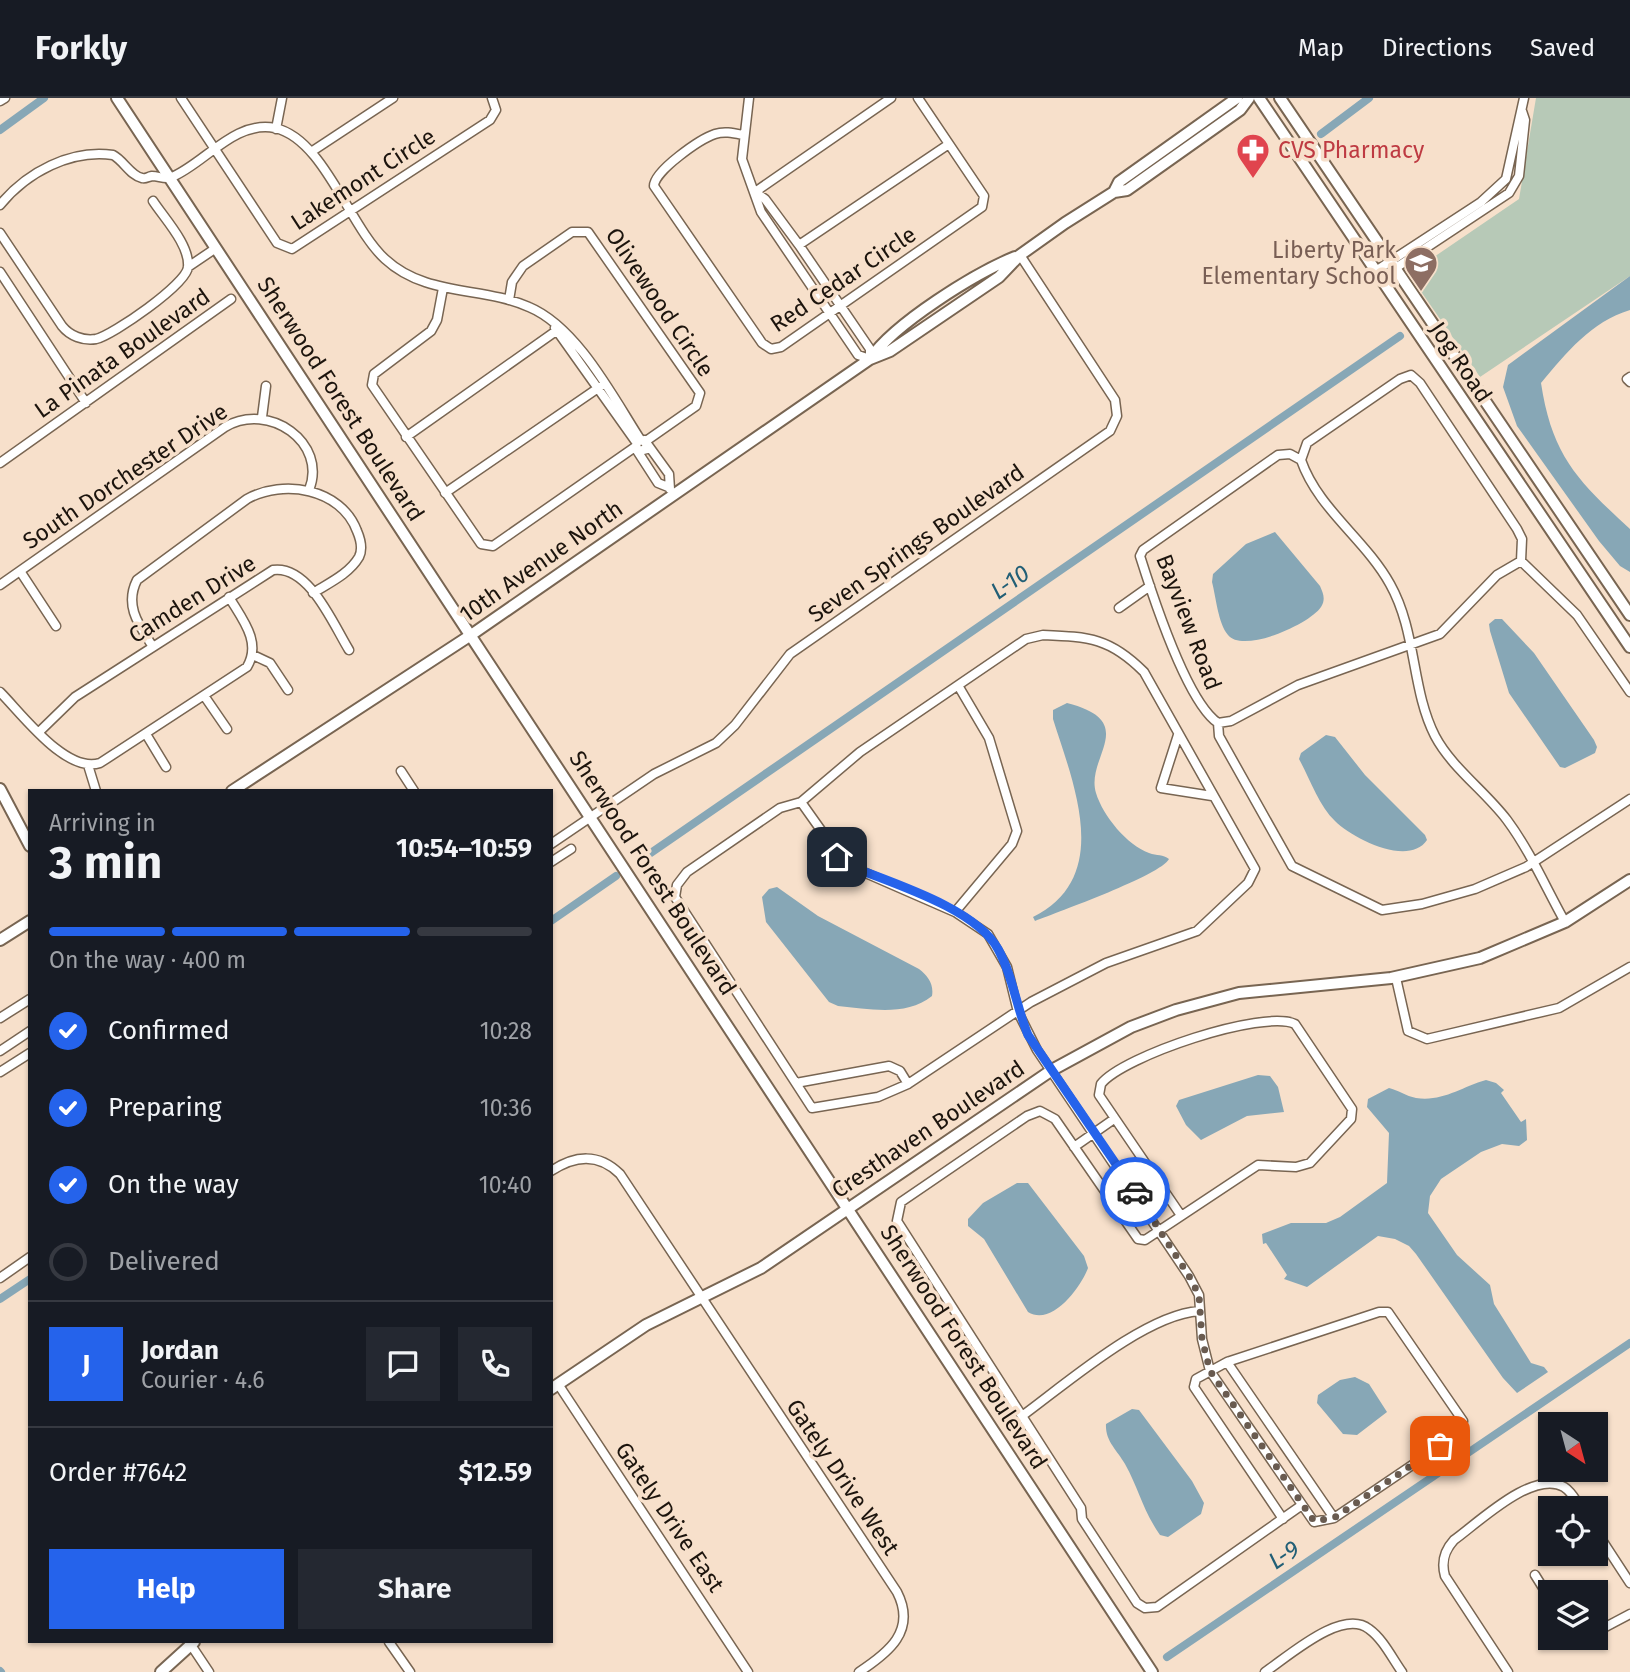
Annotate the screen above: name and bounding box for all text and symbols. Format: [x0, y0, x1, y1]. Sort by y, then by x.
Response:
text: Forkly [35, 28, 127, 68]
text: Map [1298, 34, 1344, 62]
text: Directions [1382, 34, 1492, 62]
text: Saved [1530, 34, 1595, 62]
street label: Lakemont Circle [286, 122, 440, 236]
pharmacy icon: CVS Pharmacy [1234, 131, 1272, 180]
place label: CVS Pharmacy [1278, 136, 1425, 164]
street label: Red Cedar Circle [765, 220, 921, 338]
street label: Olivewood Circle [600, 222, 720, 382]
place label: Liberty Park Elementary School [1201, 236, 1396, 290]
school or university icon: Liberty Park Elementary School [1402, 244, 1440, 293]
street label: Sherwood Forest Boulevard [251, 272, 431, 526]
street label: La Pinata Boulevard [29, 282, 215, 424]
street label: Jog Road [1424, 316, 1498, 408]
street label: South Dorchester Drive [17, 397, 233, 555]
street label: Seven Springs Boulevard [803, 458, 1029, 628]
street label: 10th Avenue North [454, 494, 628, 628]
street label: Camden Drive [123, 549, 261, 649]
street label: Bayview Road [1150, 550, 1228, 694]
water label: L-10 [985, 559, 1035, 605]
street label: Sherwood Forest Boulevard [563, 746, 743, 1000]
text: Arriving in [49, 809, 156, 837]
pin [807, 827, 867, 887]
text: 10:54–10:59 [396, 833, 532, 864]
text: 3 min [49, 835, 162, 890]
icon: home [818, 838, 856, 876]
text: On the way · 400 m [49, 946, 246, 974]
icon: check [49, 1012, 87, 1050]
text: Confirmed [108, 1015, 229, 1046]
text: 10:28 [480, 1017, 532, 1045]
street label: Cresthaven Boulevard [826, 1054, 1030, 1204]
icon: check [49, 1089, 87, 1127]
text: Preparing [108, 1092, 221, 1123]
text: 10:36 [480, 1094, 532, 1122]
courier [1100, 1157, 1170, 1227]
icon: check [49, 1166, 87, 1204]
text: On the way [108, 1169, 239, 1200]
text: 10:40 [479, 1171, 532, 1199]
icon: car [1116, 1173, 1154, 1211]
street label: Sherwood Forest Boulevard [874, 1220, 1054, 1474]
text: Delivered [108, 1246, 220, 1277]
button: chat [366, 1327, 440, 1401]
button: phone [458, 1327, 532, 1401]
text: Jordan [141, 1335, 219, 1366]
text: J [82, 1349, 90, 1380]
text: Courier · 4.6 [141, 1366, 265, 1394]
street label: Gately Drive West [781, 1394, 906, 1561]
north arrow [1538, 1412, 1608, 1482]
map controls [1538, 1412, 1608, 1650]
pin [1410, 1416, 1470, 1476]
icon: bag [1421, 1427, 1459, 1465]
street label: Gately Drive East [610, 1437, 731, 1598]
text: Order #7642 [49, 1457, 187, 1488]
text: $12.59 [459, 1457, 532, 1488]
button: locate [1538, 1496, 1608, 1566]
water label: L-9 [1263, 1535, 1305, 1575]
button: Help [49, 1549, 284, 1629]
button: Share [298, 1549, 532, 1629]
button: layers [1538, 1580, 1608, 1650]

